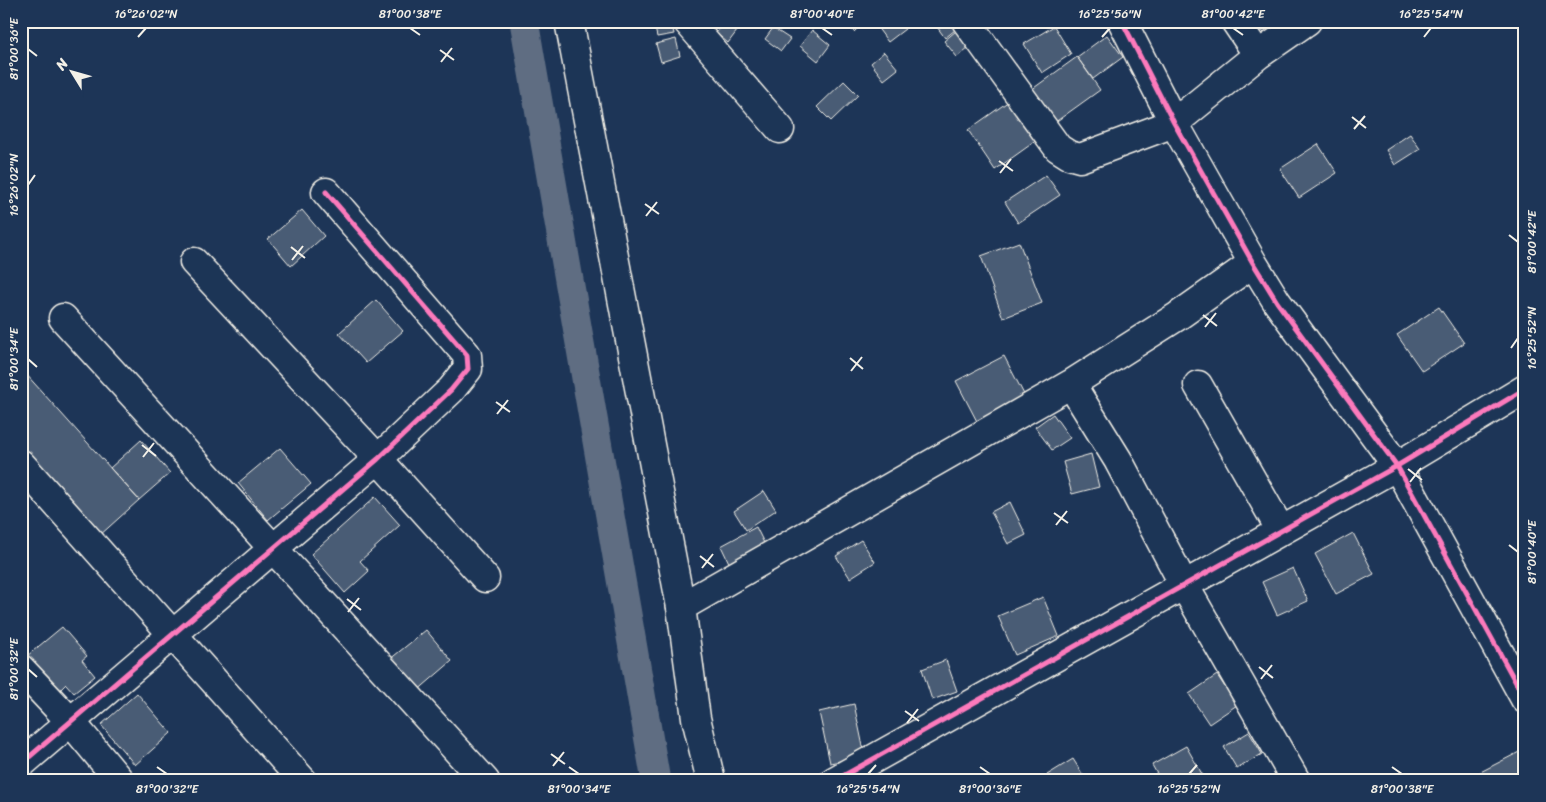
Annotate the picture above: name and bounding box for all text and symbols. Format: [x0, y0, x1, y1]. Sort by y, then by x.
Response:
text: 16°26'02"N [114, 3, 178, 25]
text: 81°00'38"E [379, 3, 443, 25]
text: 81°00'40"E [790, 3, 855, 25]
text: 16°25'56"N [1078, 3, 1142, 25]
text: 81°00'42"E [1201, 3, 1266, 25]
text: 16°25'54"N [1399, 3, 1464, 25]
text: 81°00'36"E [3, 17, 25, 80]
north arrow [48, 48, 98, 98]
text: N [49, 53, 75, 77]
text: 16°26'02"N [3, 153, 25, 217]
text: 81°00'42"E [1521, 209, 1543, 274]
text: 16°25'52"N [1521, 306, 1543, 370]
text: 81°00'34"E [3, 326, 25, 390]
text: 81°00'40"E [1521, 519, 1543, 584]
text: 81°00'32"E [3, 637, 25, 700]
text: 81°00'32"E [136, 778, 199, 800]
text: 81°00'34"E [548, 778, 612, 800]
text: 16°25'54"N [836, 778, 901, 800]
text: 81°00'36"E [959, 778, 1022, 800]
text: 16°25'52"N [1157, 778, 1221, 800]
text: 81°00'38"E [1371, 778, 1435, 800]

